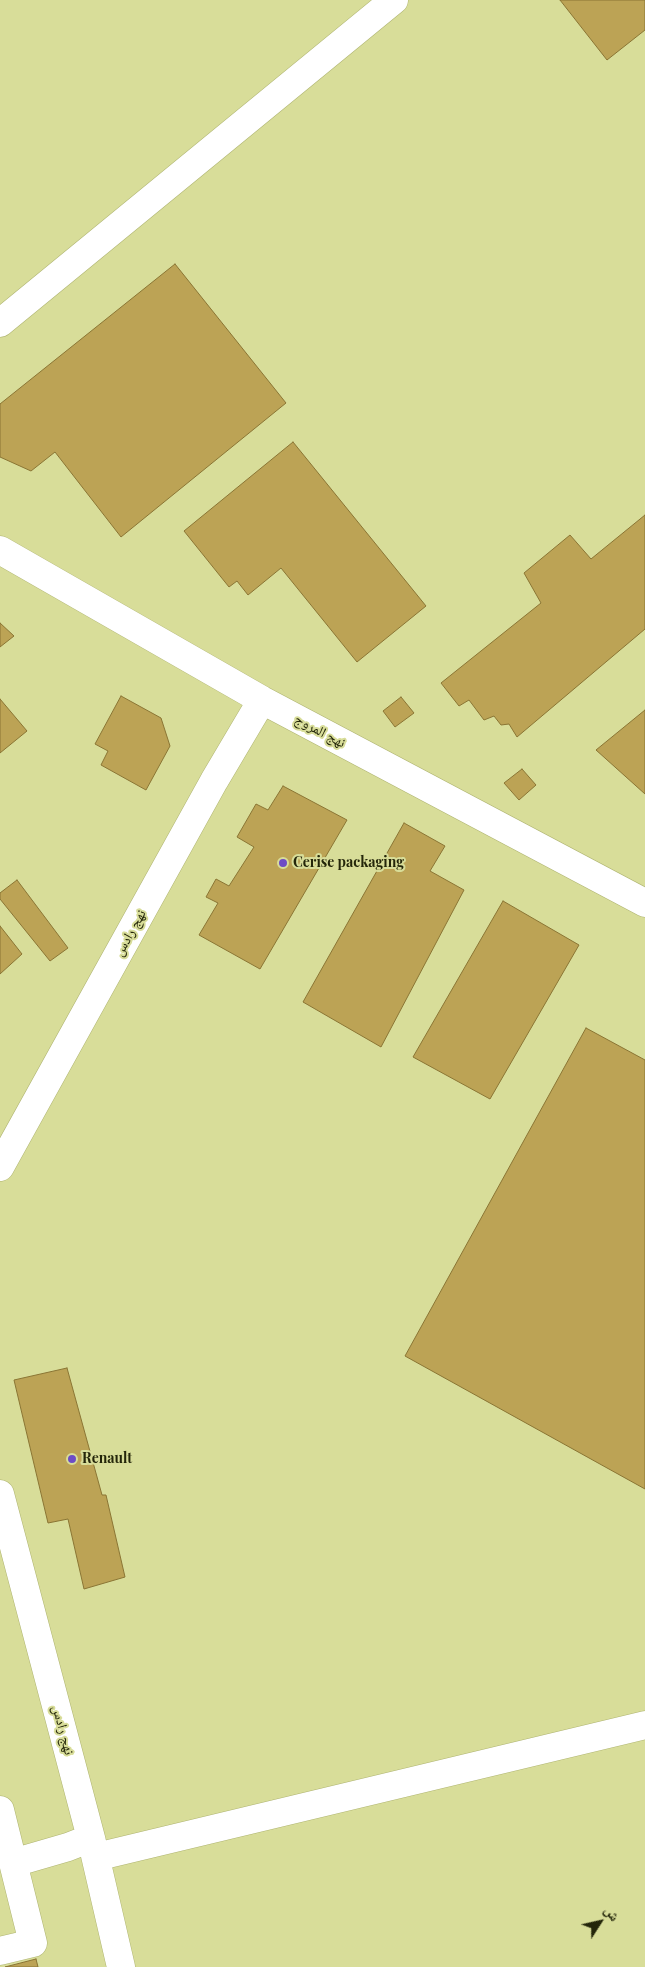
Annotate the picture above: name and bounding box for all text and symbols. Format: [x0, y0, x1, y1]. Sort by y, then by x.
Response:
street label: نهج المروج [292, 711, 348, 751]
place label: Cerise packaging [293, 855, 404, 871]
marker: Cerise packaging [277, 857, 289, 869]
street label: نهج رادس [110, 907, 150, 959]
place label: Renault [82, 1451, 132, 1467]
marker: Renault [66, 1453, 78, 1465]
street label: نهج رادس [48, 1703, 78, 1757]
north arrow [575, 1897, 625, 1947]
text: ش [601, 1902, 625, 1925]

